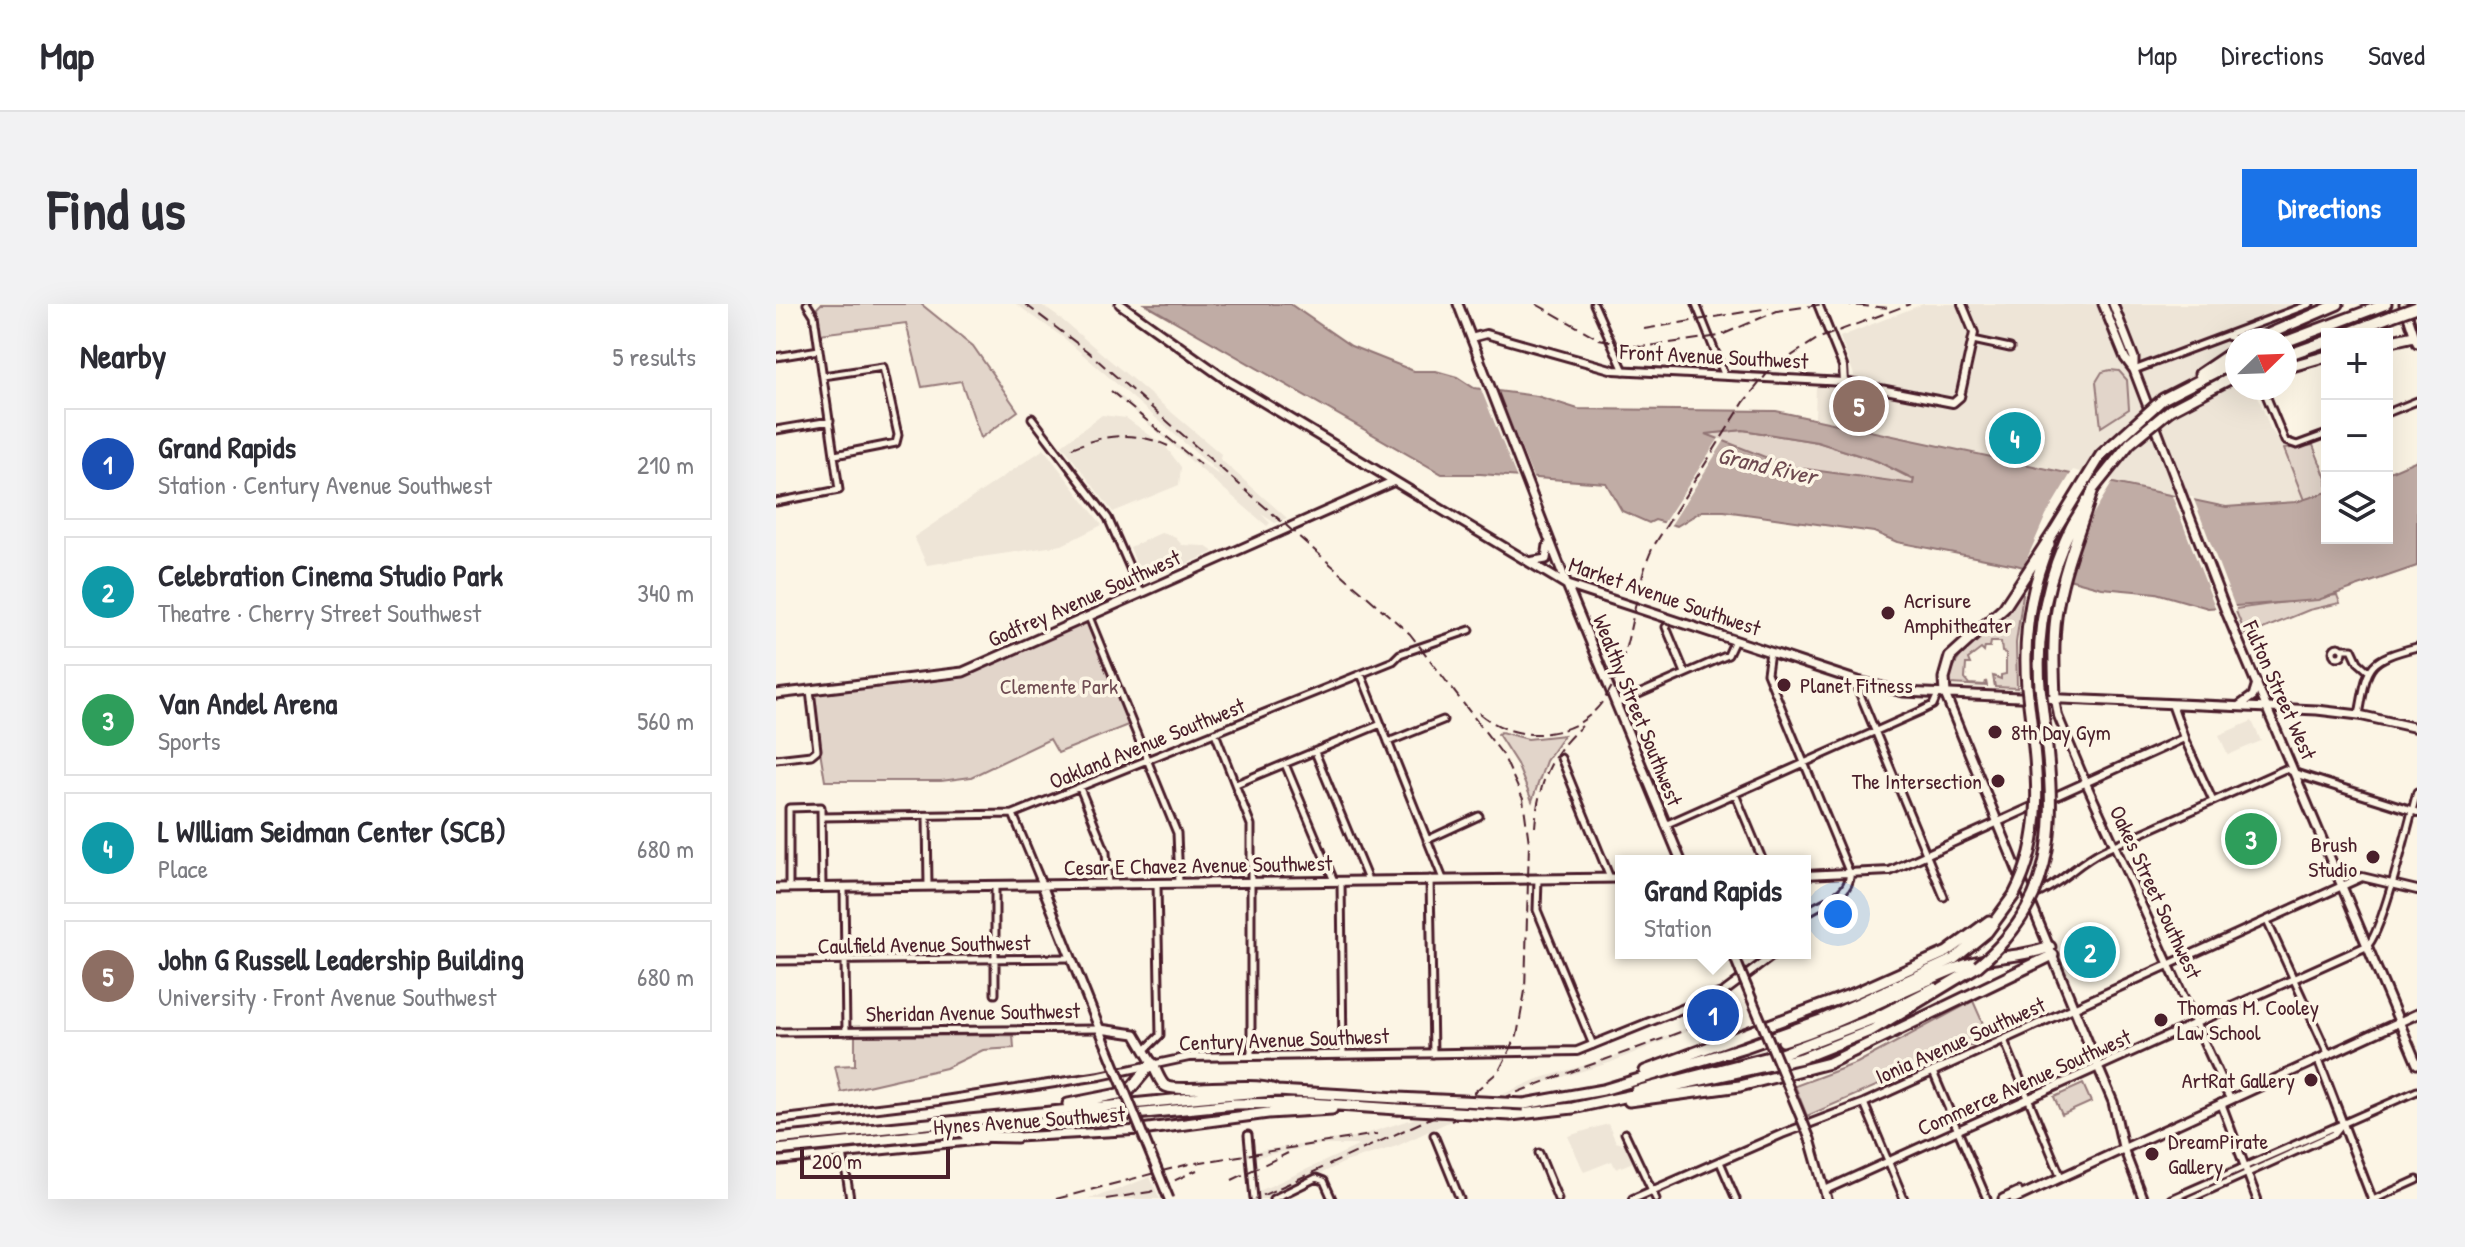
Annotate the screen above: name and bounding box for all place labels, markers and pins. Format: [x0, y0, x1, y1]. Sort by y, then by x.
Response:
pin: 5 [1833, 376, 1885, 436]
pin: 4 [1989, 408, 2041, 468]
place label: Acrisure Amphitheater [1904, 585, 2013, 640]
marker: Acrisure Amphitheater [1879, 604, 1897, 622]
place label: Planet Fitness [1800, 670, 1913, 700]
marker: Planet Fitness [1775, 676, 1793, 694]
place label: 8th Day Gym [2011, 717, 2111, 747]
marker: 8th Day Gym [1986, 723, 2004, 741]
place label: The Intersection [1852, 766, 1982, 796]
marker: The Intersection [1989, 772, 2007, 790]
pin: 3 [2225, 809, 2277, 869]
place label: Brush Studio [2308, 829, 2357, 884]
marker: Brush Studio [2364, 848, 2382, 866]
pin: 2 [2064, 922, 2116, 982]
pin: 1 [1687, 985, 1739, 1045]
place label: Thomas M. Cooley Law School [2177, 992, 2319, 1047]
marker: Thomas M. Cooley Law School [2152, 1011, 2170, 1029]
place label: ArtRat Gallery [2182, 1065, 2295, 1095]
marker: ArtRat Gallery [2302, 1071, 2320, 1089]
place label: DreamPirate Gallery [2168, 1126, 2268, 1181]
marker: DreamPirate Gallery [2143, 1145, 2161, 1163]

